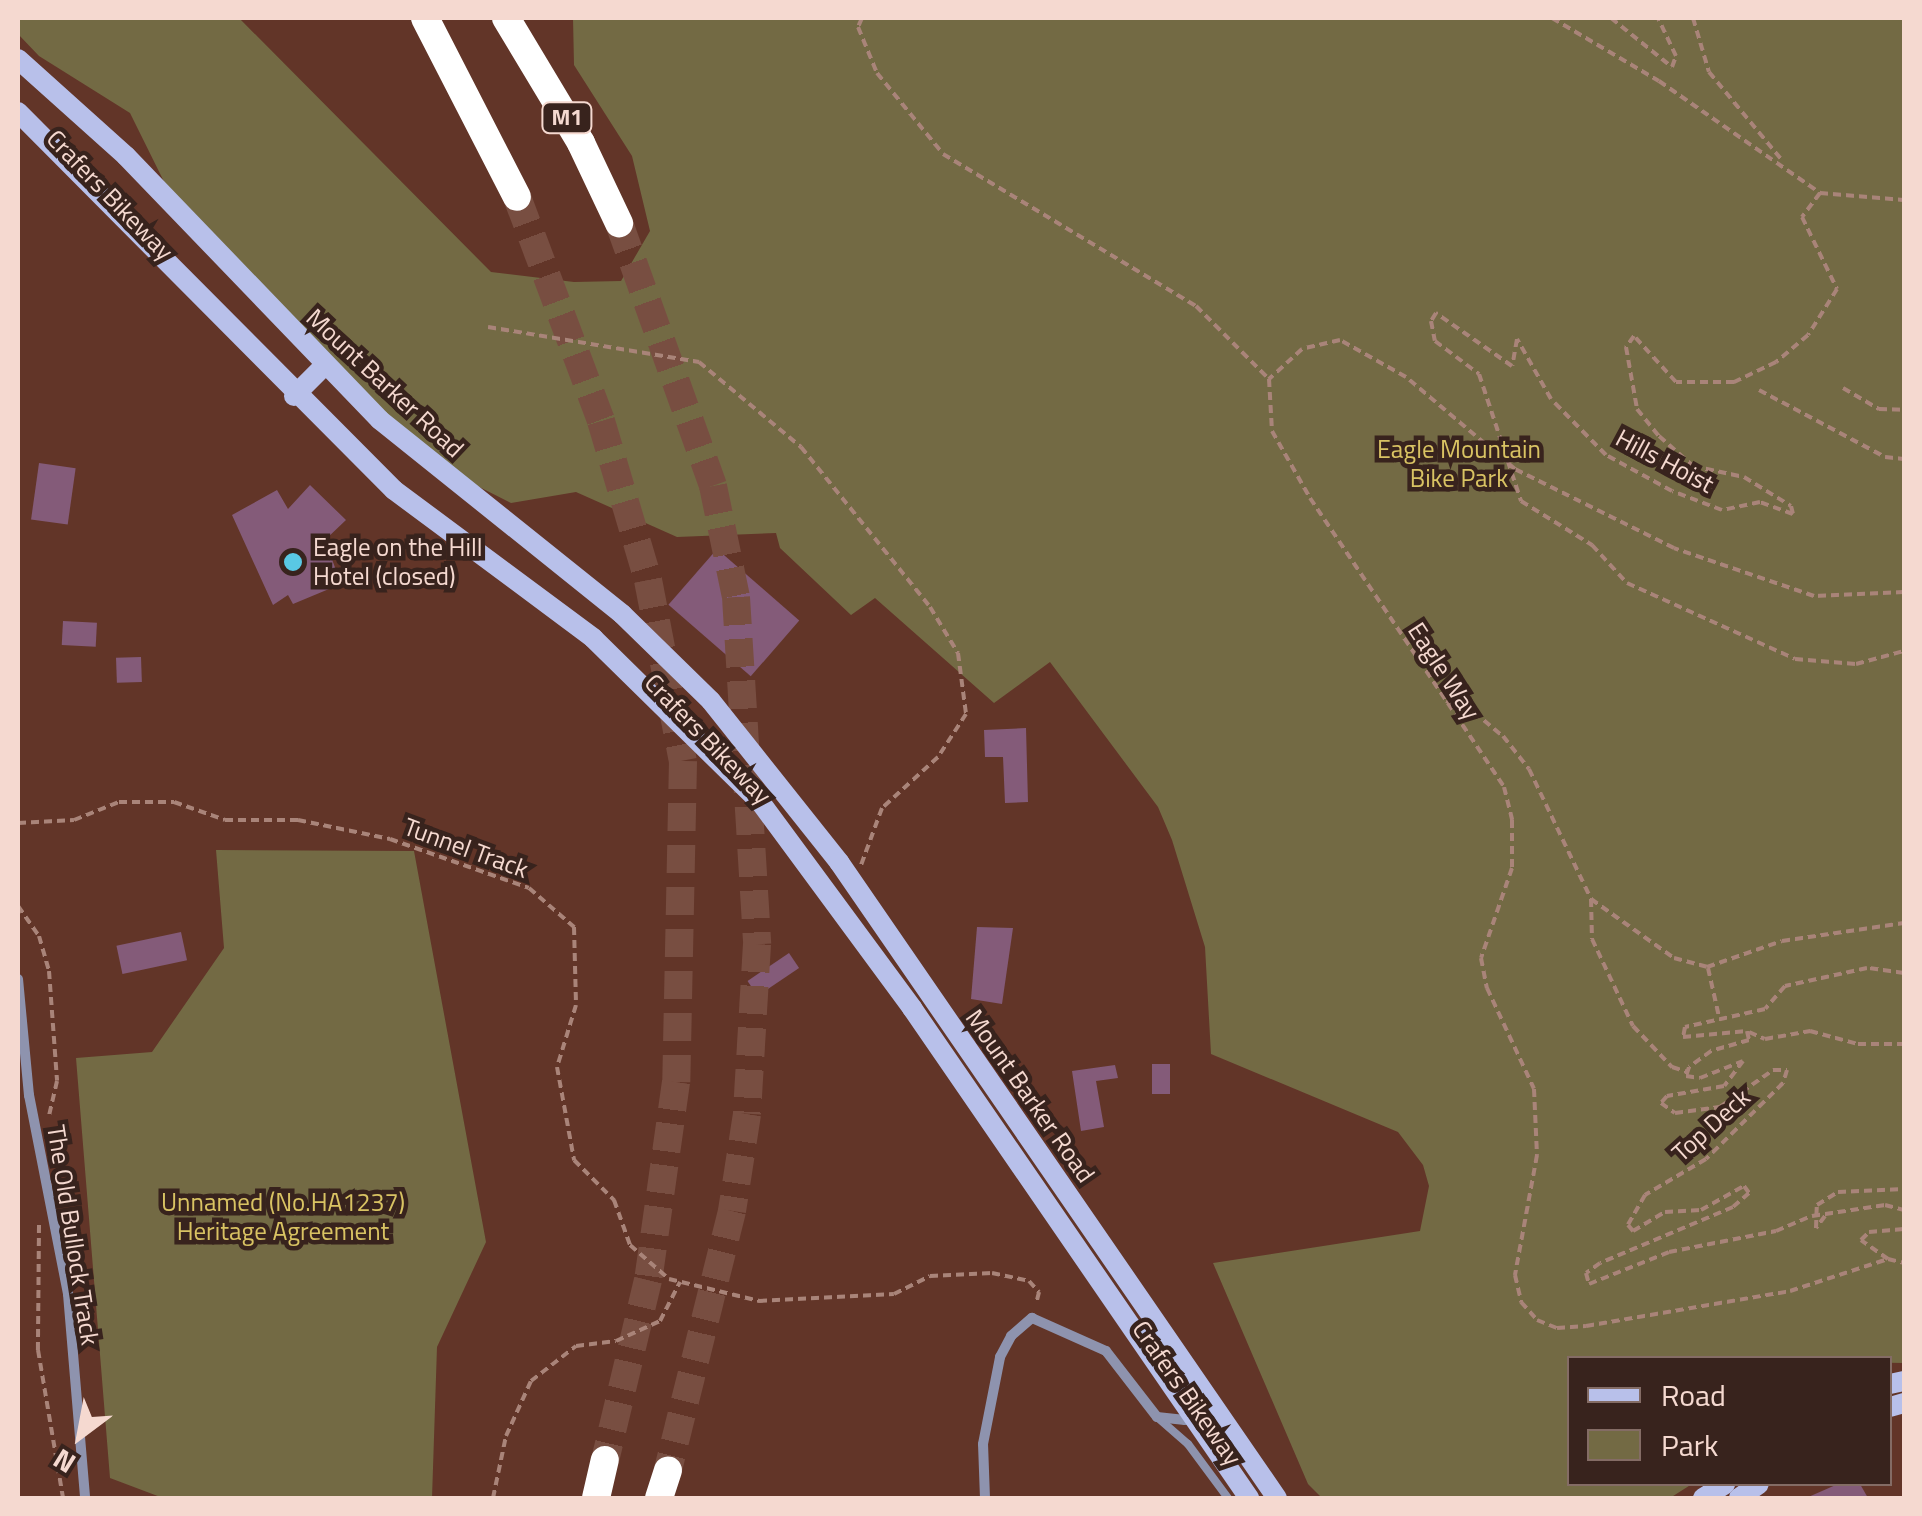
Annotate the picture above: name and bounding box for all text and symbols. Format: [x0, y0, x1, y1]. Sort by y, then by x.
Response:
road number: M1 [540, 101, 594, 135]
street label: Crafers Bikeway [40, 124, 180, 266]
street label: Mount Barker Road [300, 302, 470, 464]
street label: Hills Hoist [1611, 423, 1719, 499]
park label: Eagle Mountain Bike Park [1377, 435, 1541, 494]
place label: Eagle on the Hill Hotel (closed) [313, 533, 482, 592]
marker: Eagle on the Hill Hotel (closed) [282, 551, 304, 573]
street label: Eagle Way [1402, 617, 1486, 725]
street label: Crafers Bikeway [638, 668, 778, 810]
street label: Tunnel Track [400, 812, 532, 884]
street label: Mount Barker Road [959, 1004, 1101, 1188]
street label: Top Deck [1666, 1082, 1756, 1168]
street label: The Old Bullock Track [41, 1123, 105, 1347]
park label: Unnamed (No.HA1237) Heritage Agreement [161, 1188, 405, 1247]
street label: Crafers Bikeway [1126, 1315, 1248, 1471]
legend [1567, 1356, 1892, 1486]
text: Road [1661, 1372, 1726, 1418]
north arrow [30, 1386, 130, 1486]
text: Park [1661, 1422, 1718, 1468]
text: N [44, 1438, 83, 1485]

